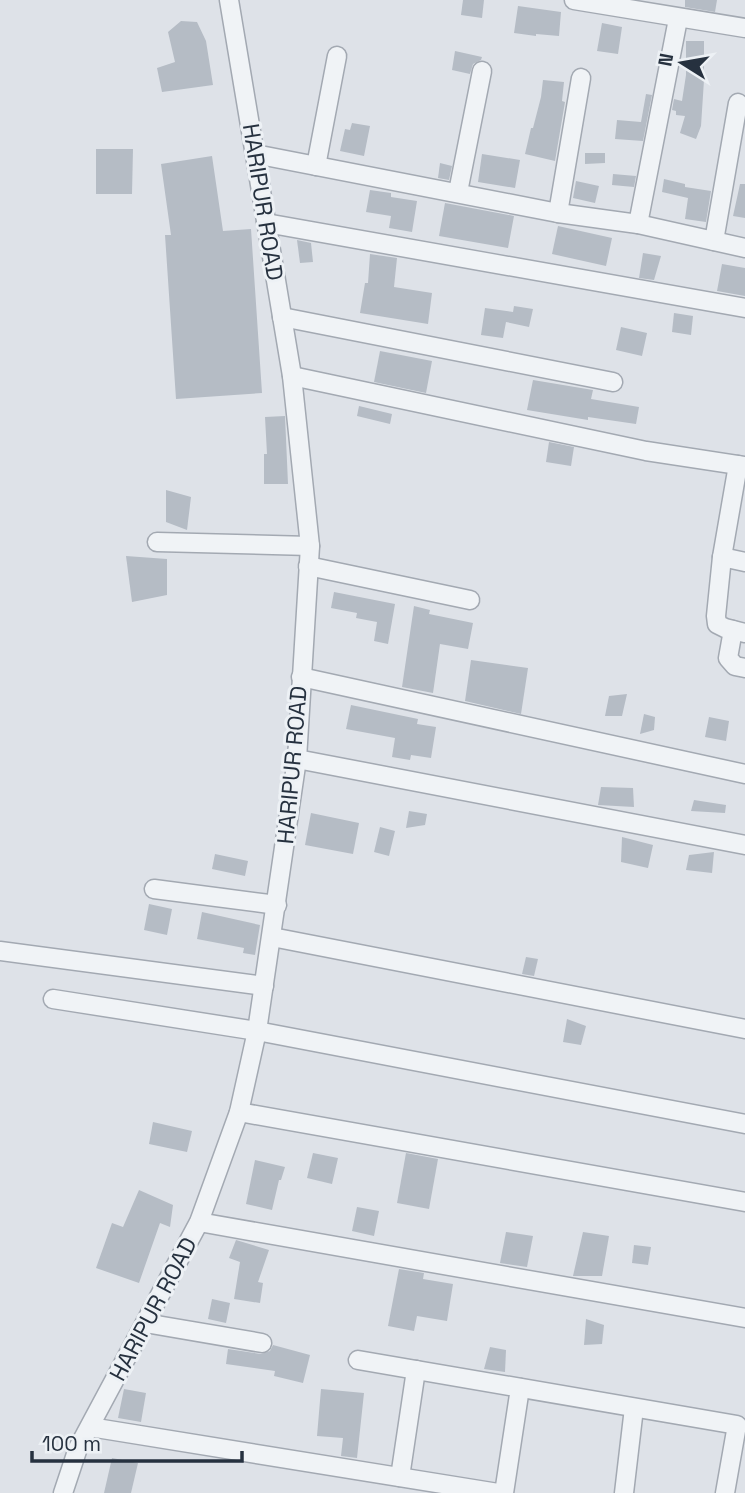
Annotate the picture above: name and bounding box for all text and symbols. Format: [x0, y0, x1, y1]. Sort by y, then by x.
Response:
north arrow [647, 28, 717, 98]
text: N [652, 51, 679, 68]
street label: HARIPUR ROAD [236, 121, 290, 283]
street label: HARIPUR ROAD [270, 685, 314, 845]
street label: HARIPUR ROAD [103, 1232, 203, 1386]
scale bar [32, 1420, 242, 1464]
text: 100 m [42, 1430, 101, 1457]

